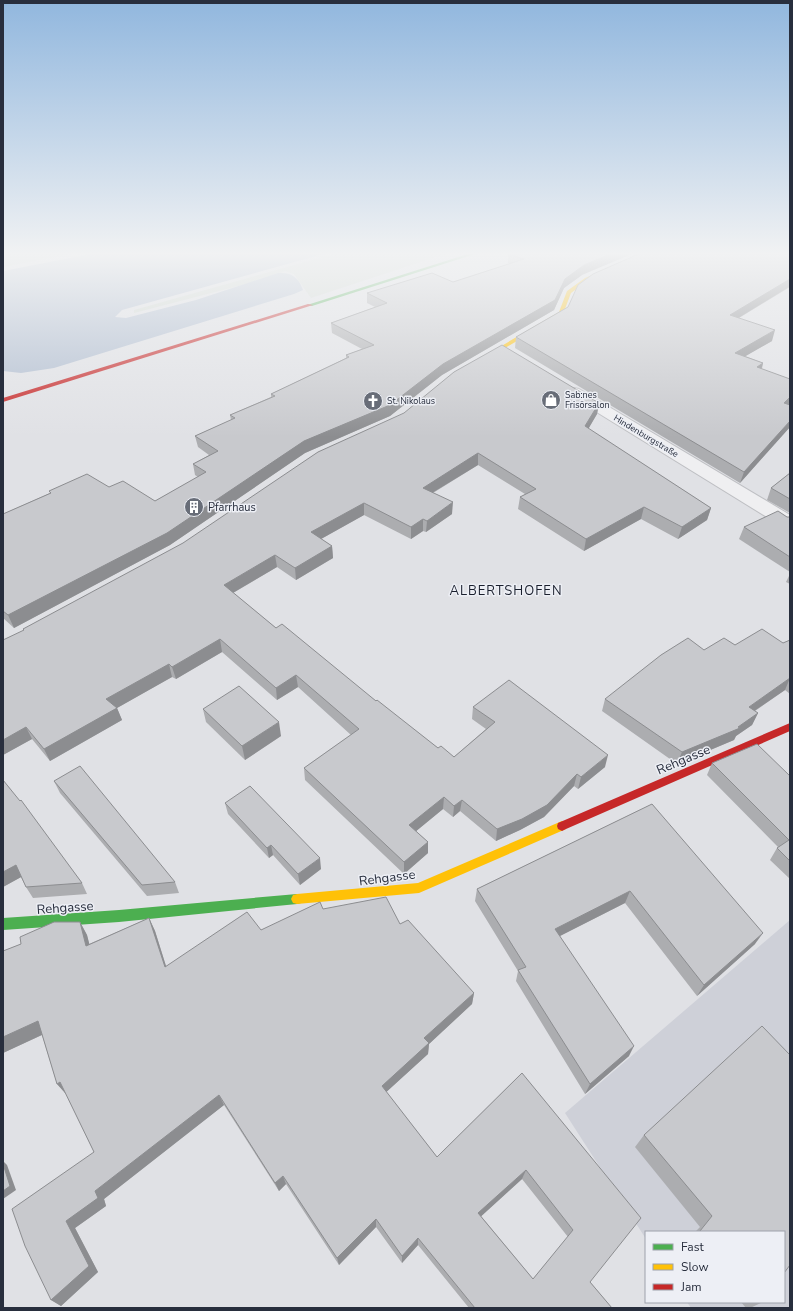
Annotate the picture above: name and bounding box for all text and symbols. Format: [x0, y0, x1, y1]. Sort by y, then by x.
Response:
shop icon: Sab:nes Frisörsalon [540, 389, 562, 411]
place label: Sab:nes Frisörsalon [565, 389, 610, 411]
church icon: St. Nikolaus [362, 390, 384, 412]
place label: St. Nikolaus [387, 395, 435, 407]
street label: Hindenburgstraße [611, 412, 681, 460]
building icon: Pfarrhaus [183, 496, 205, 518]
place label: Pfarrhaus [208, 500, 256, 515]
district label: ALBERTSHOFEN [449, 582, 563, 600]
street label: Rehgasse [654, 741, 713, 779]
street label: Rehgasse [358, 866, 416, 890]
street label: Rehgasse [36, 897, 94, 919]
legend [645, 1231, 785, 1303]
text: Fast [681, 1239, 704, 1255]
text: Slow [681, 1259, 709, 1275]
text: Jam [680, 1279, 702, 1295]

